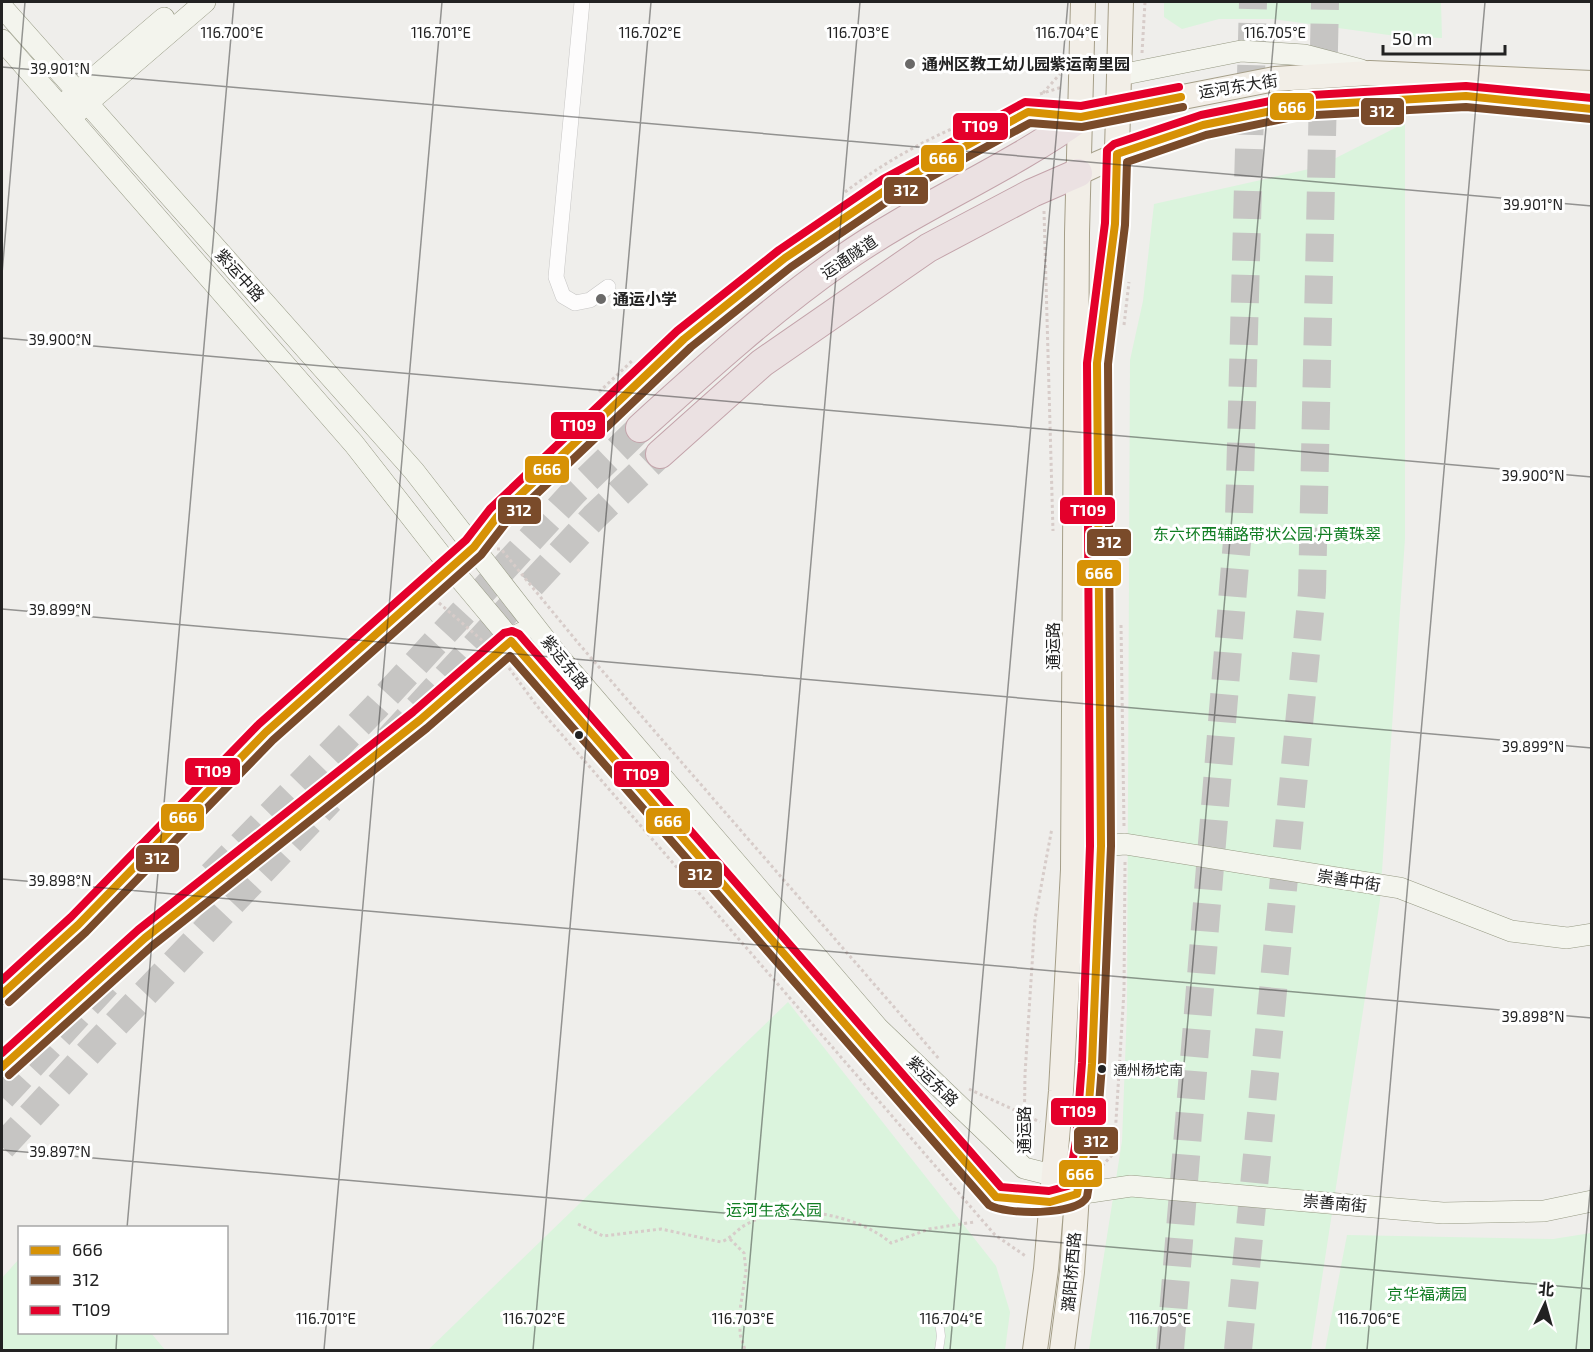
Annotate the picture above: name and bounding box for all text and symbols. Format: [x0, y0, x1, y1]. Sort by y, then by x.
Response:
scale bar [1383, 18, 1504, 56]
text: 116.700°E [200, 23, 264, 41]
text: 116.701°E [411, 23, 471, 41]
text: 116.702°E [619, 23, 681, 41]
text: 116.703°E [827, 23, 889, 41]
text: 116.704°E [1035, 23, 1099, 41]
text: 116.705°E [1244, 23, 1306, 41]
text: 50 m [1392, 27, 1432, 49]
place label: 通州区教工幼儿园紫运南里园 [922, 54, 1130, 73]
marker: 通州区教工幼儿园紫运南里园 [903, 57, 917, 71]
text: 39.901°N [30, 59, 90, 77]
street label: 运河东大街 [1197, 70, 1279, 101]
line badge: 666 [1269, 92, 1315, 121]
text: 666 [1278, 97, 1306, 116]
line badge: 312 [1360, 97, 1405, 126]
text: 312 [1369, 101, 1395, 120]
line badge: T109 [952, 112, 1009, 141]
text: T109 [962, 116, 998, 135]
line badge: 666 [920, 144, 965, 173]
text: 666 [929, 148, 957, 167]
line badge: 312 [883, 176, 929, 205]
text: 312 [893, 180, 919, 199]
text: 39.901°N [1503, 195, 1563, 213]
street label: 运通隧道 [817, 231, 881, 282]
street label: 紫运中路 [212, 245, 269, 305]
place label: 通运小学 [613, 289, 677, 308]
marker: 通运小学 [594, 292, 608, 306]
text: 39.900°N [28, 330, 92, 348]
line badge: T109 [550, 411, 606, 440]
text: T109 [560, 415, 596, 434]
line badge: 666 [524, 455, 570, 484]
text: 666 [533, 459, 561, 478]
text: 39.900°N [1501, 466, 1565, 484]
line badge: 312 [497, 496, 542, 525]
line badge: T109 [1059, 496, 1116, 525]
text: 312 [506, 500, 532, 519]
text: T109 [1070, 500, 1106, 519]
park label: 东六环西辅路带状公园·丹黄珠翠 [1153, 524, 1381, 543]
line badge: 312 [1086, 528, 1132, 557]
text: 312 [1096, 532, 1122, 551]
line badge: 666 [1076, 559, 1122, 587]
text: 666 [1085, 563, 1113, 582]
text: 39.899°N [29, 600, 91, 618]
street label: 通运路 [1043, 622, 1062, 670]
street label: 紫运东路 [538, 631, 593, 693]
unlabelled marker [573, 729, 585, 741]
text: 39.899°N [1502, 737, 1564, 755]
line badge: T109 [184, 757, 241, 786]
line badge: T109 [613, 760, 670, 788]
text: T109 [195, 761, 231, 780]
text: T109 [623, 764, 659, 783]
line badge: 666 [160, 803, 205, 832]
text: 666 [169, 807, 197, 826]
line badge: 666 [645, 807, 691, 835]
text: 666 [654, 811, 682, 830]
line badge: 312 [135, 844, 180, 873]
text: 312 [144, 848, 170, 867]
line badge: 312 [678, 860, 723, 889]
text: 312 [687, 864, 713, 883]
street label: 崇善中街 [1316, 865, 1382, 894]
text: 39.898°N [28, 871, 92, 889]
text: 39.898°N [1501, 1007, 1565, 1025]
street label: 紫运东路 [904, 1052, 963, 1110]
place label: 通州杨坨南 [1113, 1061, 1183, 1078]
marker: 通州杨坨南 [1096, 1063, 1108, 1075]
line badge: T109 [1050, 1097, 1107, 1126]
text: T109 [1060, 1101, 1096, 1120]
street label: 通运路 [1014, 1106, 1033, 1154]
line badge: 312 [1073, 1126, 1119, 1155]
text: 312 [1083, 1131, 1109, 1150]
text: 39.897°N [29, 1142, 91, 1160]
line badge: 666 [1058, 1159, 1103, 1188]
text: 666 [1066, 1164, 1094, 1183]
street label: 崇善南街 [1302, 1190, 1368, 1215]
park label: 运河生态公园 [726, 1200, 822, 1219]
legend [18, 1226, 228, 1334]
street label: 潞阳桥西路 [1058, 1231, 1083, 1313]
text: 666 [72, 1238, 103, 1260]
text: 312 [72, 1268, 99, 1290]
north arrow [1515, 1274, 1575, 1334]
text: 北 [1538, 1278, 1555, 1299]
park label: 京华福满园 [1387, 1284, 1467, 1303]
text: T109 [72, 1298, 111, 1320]
text: 116.701°E [296, 1309, 356, 1327]
text: 116.702°E [503, 1309, 565, 1327]
text: 116.703°E [712, 1309, 774, 1327]
text: 116.704°E [919, 1309, 983, 1327]
text: 116.705°E [1129, 1309, 1191, 1327]
text: 116.706°E [1338, 1309, 1400, 1327]

